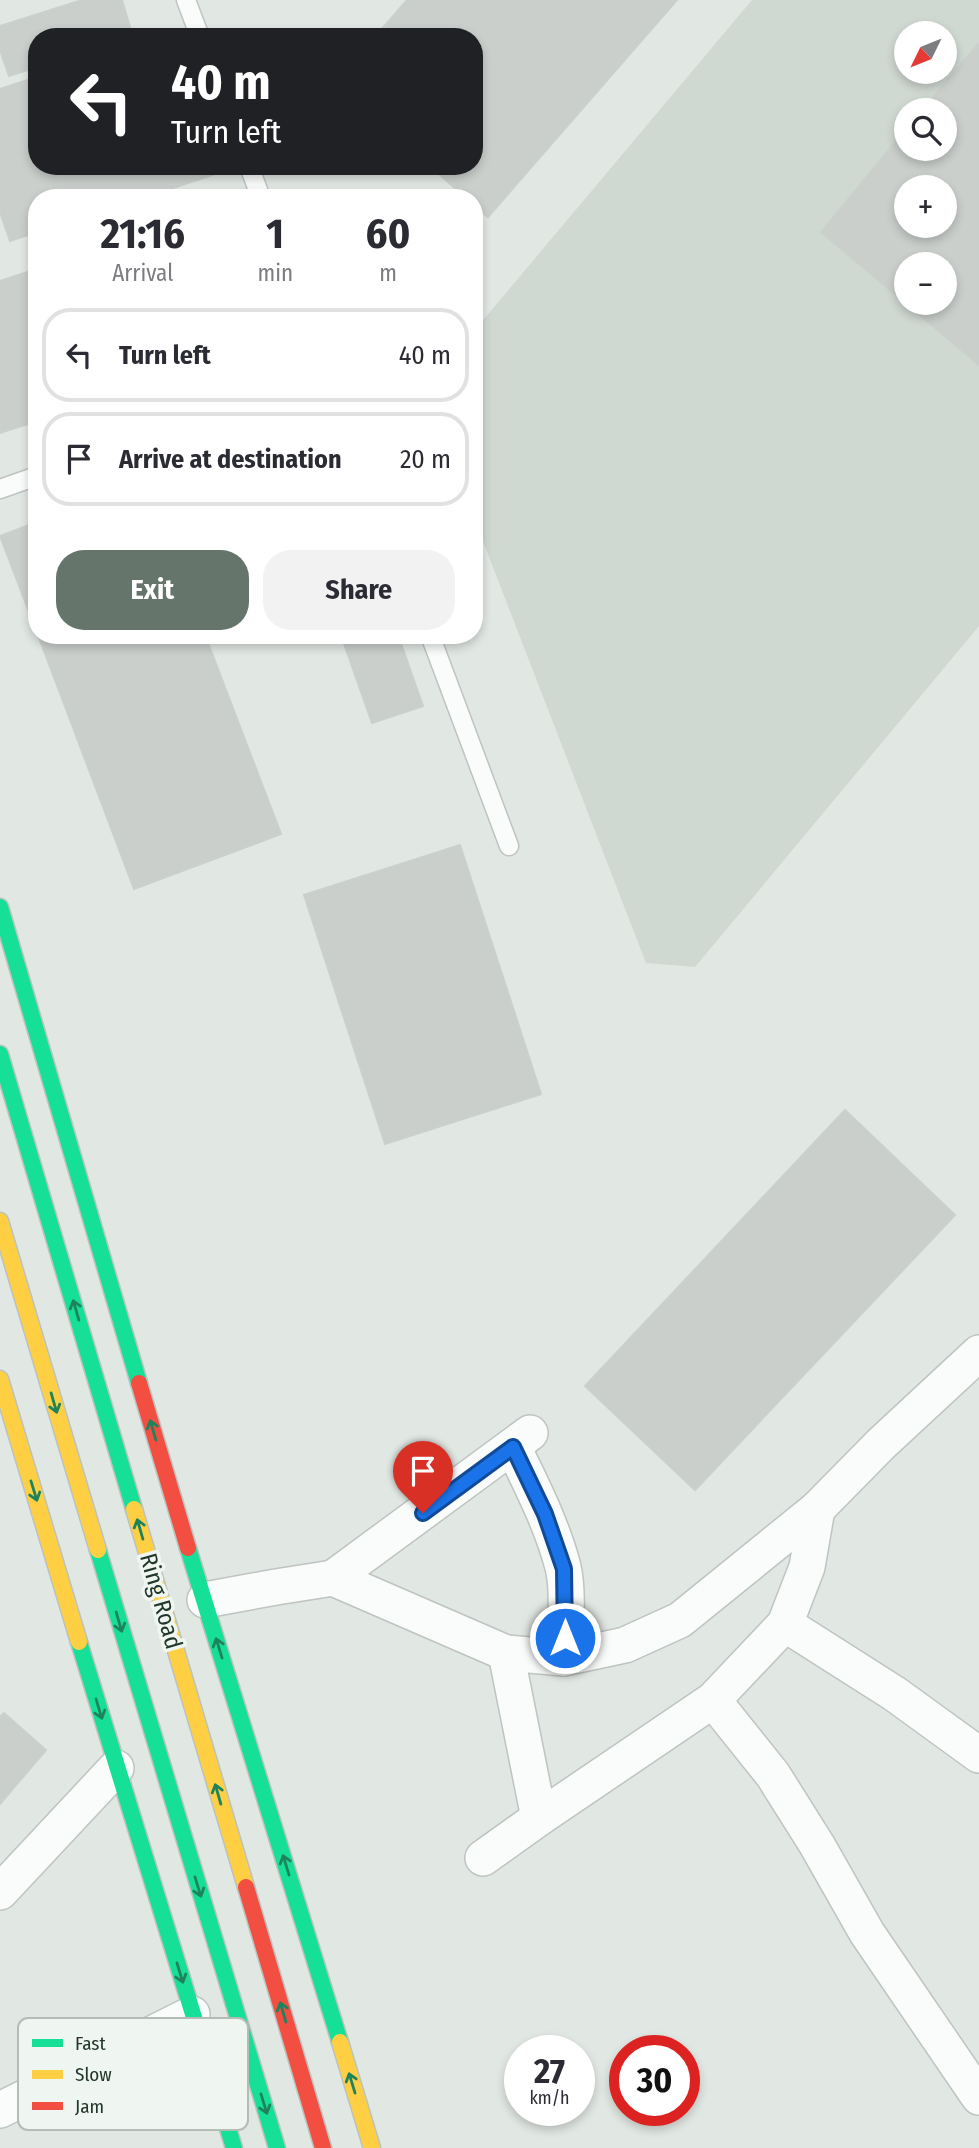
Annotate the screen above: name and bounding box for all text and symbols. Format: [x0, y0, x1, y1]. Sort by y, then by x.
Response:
north arrow [894, 21, 957, 84]
map controls [894, 21, 957, 315]
text: 40 m [171, 53, 271, 112]
icon: left [56, 56, 147, 147]
button: search [894, 98, 957, 161]
text: Turn left [171, 113, 281, 151]
button: + [894, 175, 957, 238]
text: 21:16 [101, 209, 185, 259]
text: 1 [266, 209, 284, 259]
text: 60 [366, 209, 410, 259]
button: − [894, 252, 957, 315]
text: Arrival [112, 259, 173, 287]
text: min [257, 259, 293, 287]
text: m [379, 259, 397, 287]
icon: left [60, 336, 98, 374]
text: Turn left [119, 340, 211, 371]
text: 40 m [399, 340, 451, 371]
icon: arrive [60, 440, 98, 478]
text: Arrive at destination [119, 444, 342, 475]
text: 20 m [400, 444, 451, 475]
button: Exit [56, 550, 249, 630]
button: Share [263, 550, 455, 630]
one-way arrow [68, 1300, 81, 1322]
one-way arrow [49, 1392, 62, 1414]
one-way arrow [145, 1419, 158, 1441]
pin [393, 1441, 453, 1513]
icon: arrive [404, 1452, 442, 1490]
one-way arrow [28, 1480, 41, 1502]
one-way arrow [133, 1518, 146, 1540]
street label: Ring Road [134, 1550, 188, 1652]
position arrow [528, 1601, 602, 1675]
one-way arrow [113, 1610, 126, 1632]
one-way arrow [212, 1637, 225, 1659]
one-way arrow [93, 1697, 106, 1719]
one-way arrow [211, 1783, 224, 1805]
one-way arrow [278, 1854, 291, 1876]
one-way arrow [192, 1875, 205, 1897]
one-way arrow [174, 1962, 187, 1984]
one-way arrow [275, 2001, 288, 2023]
legend [18, 2018, 248, 2130]
text: Fast [75, 2032, 106, 2055]
speed limit sign: 30 [609, 2035, 700, 2126]
text: 27 [534, 2050, 565, 2092]
text: Slow [75, 2063, 112, 2086]
one-way arrow [345, 2072, 357, 2094]
text: km/h [529, 2087, 570, 2109]
one-way arrow [258, 2093, 271, 2115]
text: Jam [75, 2095, 104, 2118]

